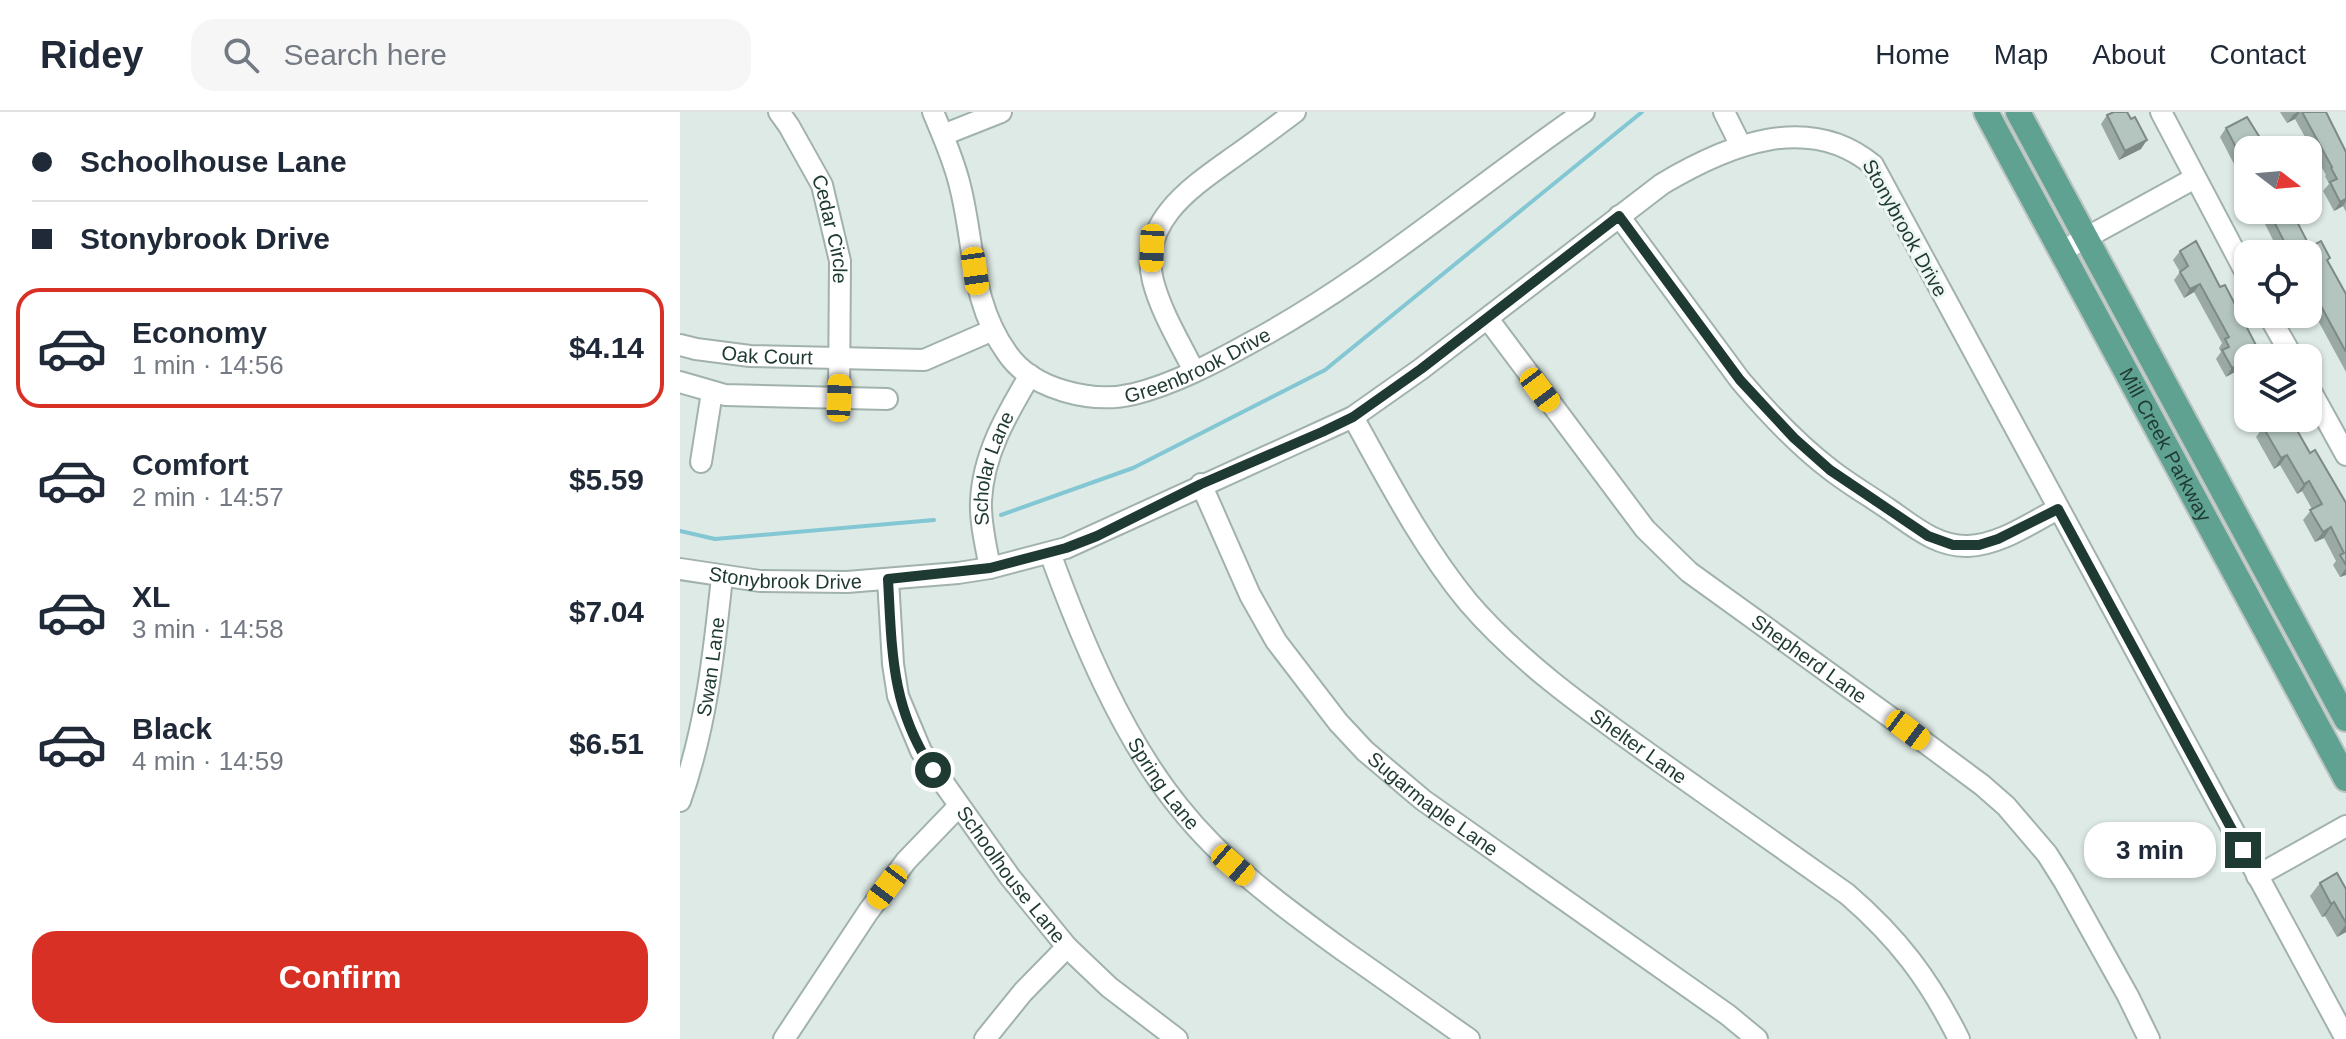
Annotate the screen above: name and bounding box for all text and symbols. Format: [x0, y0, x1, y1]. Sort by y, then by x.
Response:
search box [191, 19, 751, 91]
icon: search [219, 33, 263, 77]
text: Ridey [40, 34, 143, 76]
text: Search here [283, 38, 447, 71]
text: Home [1875, 39, 1950, 70]
text: Map [1994, 39, 2048, 70]
text: About [2092, 39, 2166, 70]
text: Contact [2210, 39, 2306, 70]
north arrow [2234, 136, 2322, 224]
map controls [2234, 136, 2322, 432]
text: Schoolhouse Lane [80, 145, 347, 178]
street label: Stonybrook Drive [1858, 156, 1952, 300]
street label: Cedar Circle [807, 171, 851, 284]
text: Stonybrook Drive [80, 222, 330, 255]
car [1139, 224, 1165, 272]
button: locate [2234, 240, 2322, 328]
car [960, 246, 990, 296]
icon: car [36, 312, 108, 384]
text: Economy [132, 316, 267, 349]
street label: Greenbrook Drive [1122, 323, 1274, 407]
text: $4.14 [569, 331, 644, 364]
street label: Oak Court [720, 341, 813, 368]
button: layers [2234, 344, 2322, 432]
text: 1 min · 14:56 [132, 350, 284, 380]
car [1516, 364, 1564, 416]
street label: Mill Creek Parkway [2115, 364, 2216, 525]
car [826, 374, 852, 422]
street label: Scholar Lane [970, 408, 1018, 527]
icon: car [36, 444, 108, 516]
text: Comfort [132, 448, 249, 481]
text: $5.59 [569, 463, 644, 496]
text: 2 min · 14:57 [132, 482, 284, 512]
street label: Stonybrook Drive [707, 562, 863, 593]
icon: car [36, 576, 108, 648]
text: XL [132, 580, 170, 613]
text: $7.04 [569, 595, 644, 628]
street label: Shepherd Lane [1747, 610, 1871, 708]
text: 3 min · 14:58 [132, 614, 284, 644]
street label: Swan Lane [692, 616, 729, 718]
street label: Shelter Lane [1586, 704, 1691, 788]
car [1882, 706, 1934, 754]
icon: car [36, 708, 108, 780]
text: Black [132, 712, 212, 745]
text: $6.51 [569, 727, 644, 760]
street label: Spring Lane [1123, 734, 1204, 834]
text: 4 min · 14:59 [132, 746, 284, 776]
street label: Sugarmaple Lane [1363, 747, 1502, 860]
route start [915, 752, 951, 788]
street label: Schoolhouse Lane [952, 802, 1070, 947]
callout: 3 min [2083, 822, 2215, 878]
route end [2225, 832, 2261, 868]
text: 3 min [2116, 835, 2184, 865]
car [1207, 840, 1259, 890]
car [863, 861, 911, 913]
button: Confirm [32, 931, 648, 1023]

